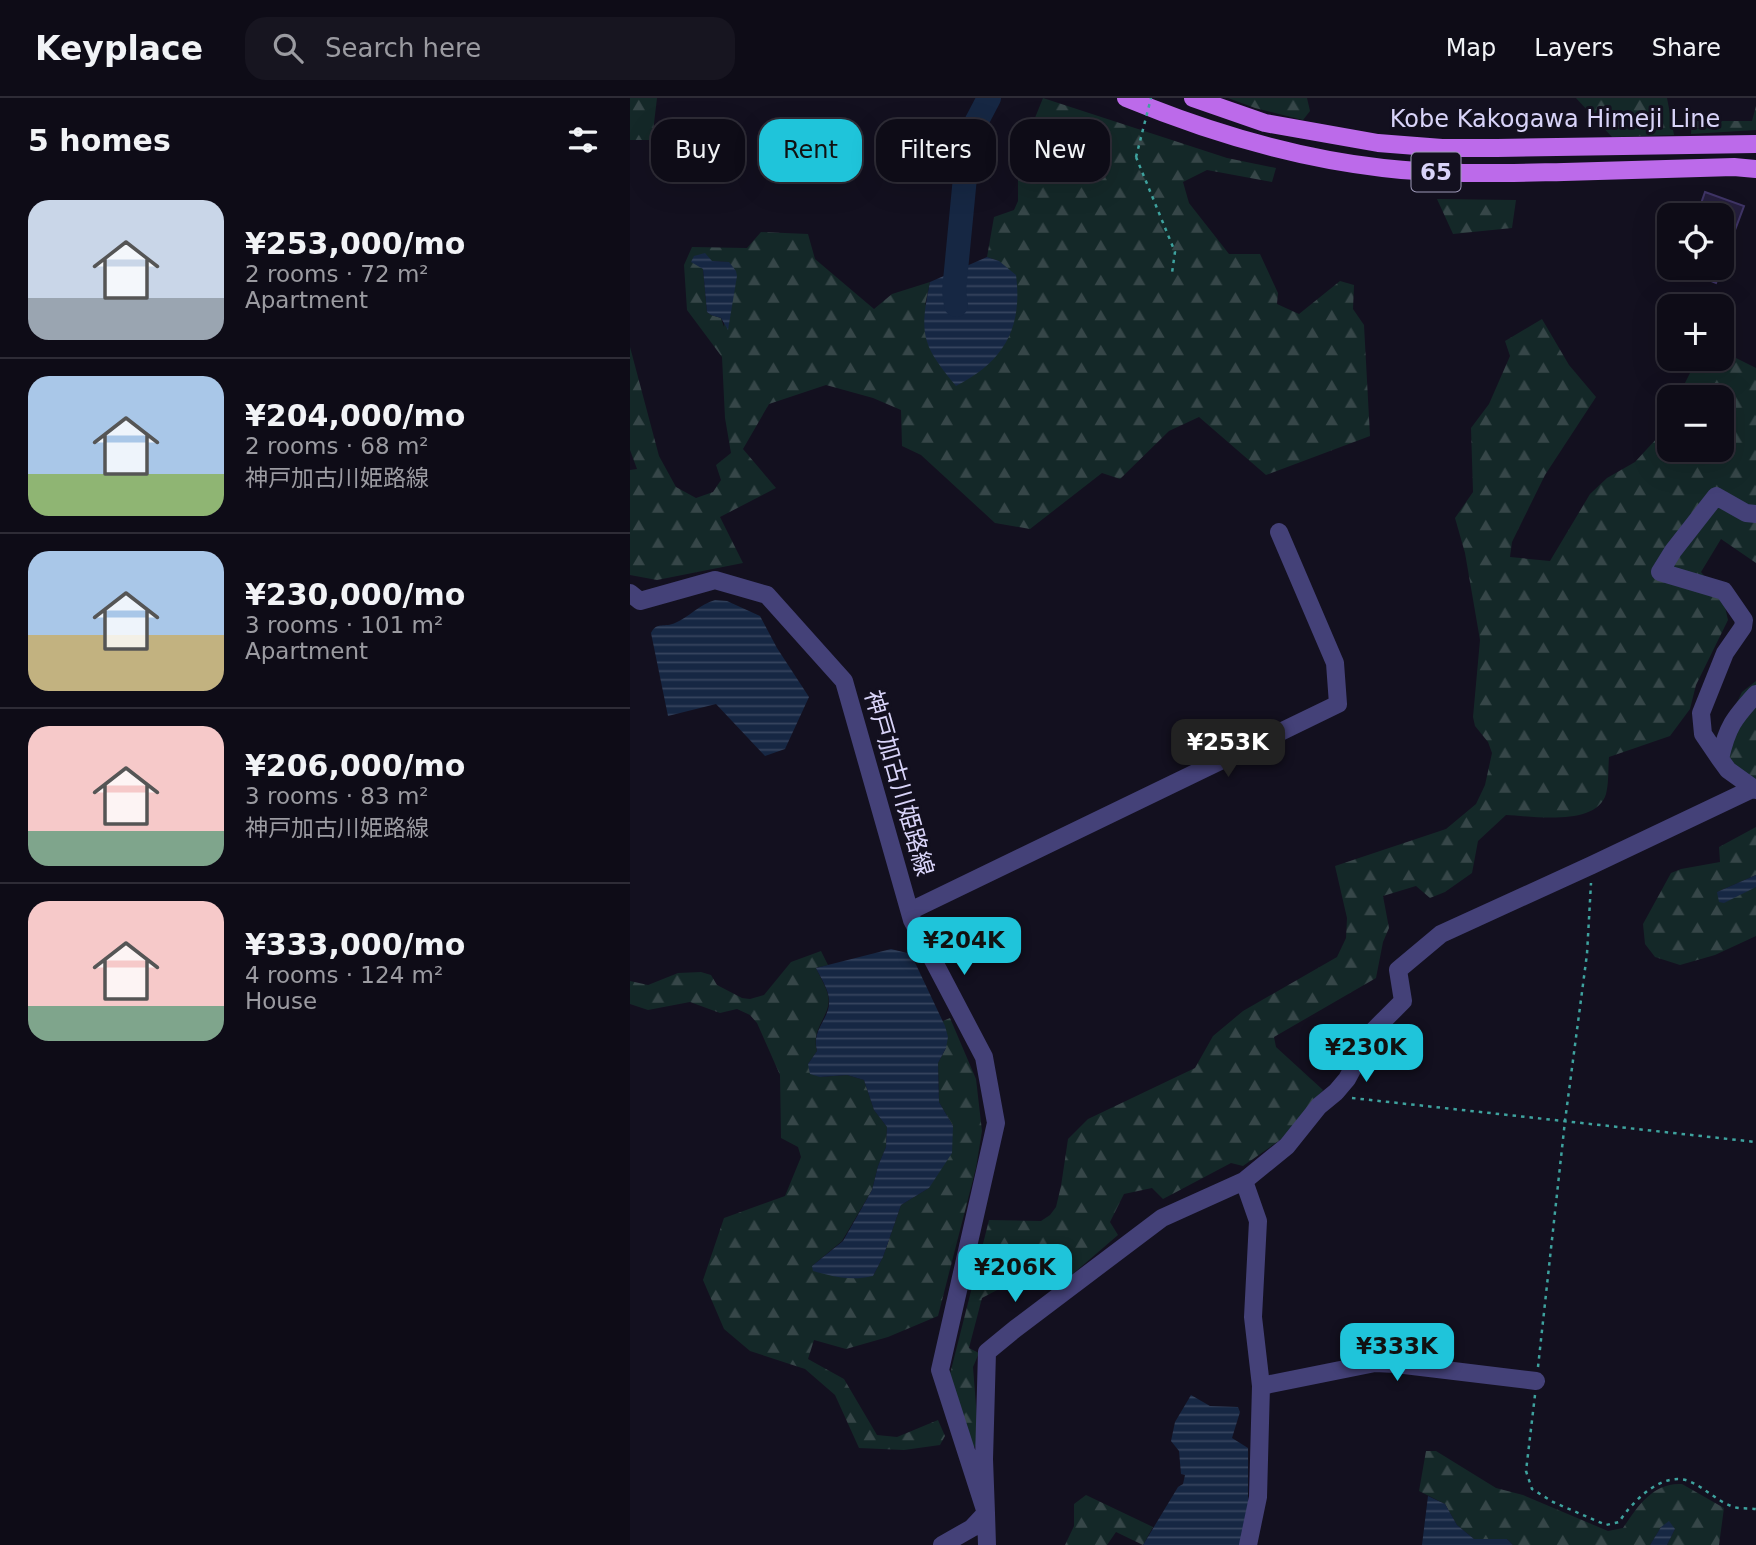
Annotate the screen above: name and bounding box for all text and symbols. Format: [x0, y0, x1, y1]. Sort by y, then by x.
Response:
search box [245, 17, 735, 80]
text: Keyplace [35, 29, 203, 68]
icon: search [269, 29, 307, 67]
text: Search here [325, 33, 481, 63]
text: Map [1446, 34, 1496, 62]
text: Layers [1534, 34, 1614, 62]
text: Share [1652, 34, 1721, 62]
street label: Kobe Kakogawa Himeji Line [1390, 105, 1720, 133]
chip: Buy [651, 119, 745, 182]
chip: Rent [759, 119, 862, 182]
chip: Filters [876, 119, 996, 182]
chip: New [1010, 119, 1110, 182]
icon: filters [564, 121, 602, 159]
text: 5 homes [28, 123, 171, 158]
road number: 65 [1412, 152, 1460, 192]
map controls [1657, 203, 1734, 462]
button: locate [1657, 203, 1734, 280]
text: ¥253,000/mo [245, 226, 465, 261]
icon: home [84, 228, 168, 312]
text: 2 rooms · 72 m² [245, 261, 429, 287]
text: Apartment [245, 287, 368, 313]
button: + [1657, 294, 1734, 371]
button: − [1657, 385, 1734, 462]
text: ¥204,000/mo [245, 398, 465, 433]
icon: home [84, 404, 168, 488]
text: 2 rooms · 68 m² [245, 433, 429, 459]
text: 神戸加古川姫路線 [245, 465, 429, 491]
text: ¥230,000/mo [245, 577, 465, 612]
icon: home [84, 579, 168, 663]
text: 3 rooms · 101 m² [245, 612, 443, 638]
text: Apartment [245, 638, 368, 664]
street label: 神戸加古川姫路線 [859, 687, 939, 879]
pin: ¥253K [1179, 720, 1277, 779]
text: ¥253K [1187, 729, 1269, 755]
text: ¥206,000/mo [245, 748, 465, 783]
icon: home [84, 754, 168, 838]
text: 3 rooms · 83 m² [245, 783, 429, 809]
text: 神戸加古川姫路線 [245, 815, 429, 841]
pin: ¥204K [915, 918, 1013, 977]
text: ¥333,000/mo [245, 927, 465, 962]
text: ¥204K [923, 927, 1005, 953]
icon: home [84, 929, 168, 1013]
text: 4 rooms · 124 m² [245, 962, 443, 988]
text: House [245, 988, 317, 1014]
pin: ¥230K [1317, 1024, 1415, 1084]
text: ¥230K [1325, 1034, 1407, 1060]
pin: ¥206K [966, 1244, 1064, 1304]
text: ¥206K [974, 1254, 1056, 1280]
pin: ¥333K [1348, 1324, 1446, 1383]
text: ¥333K [1356, 1333, 1438, 1359]

